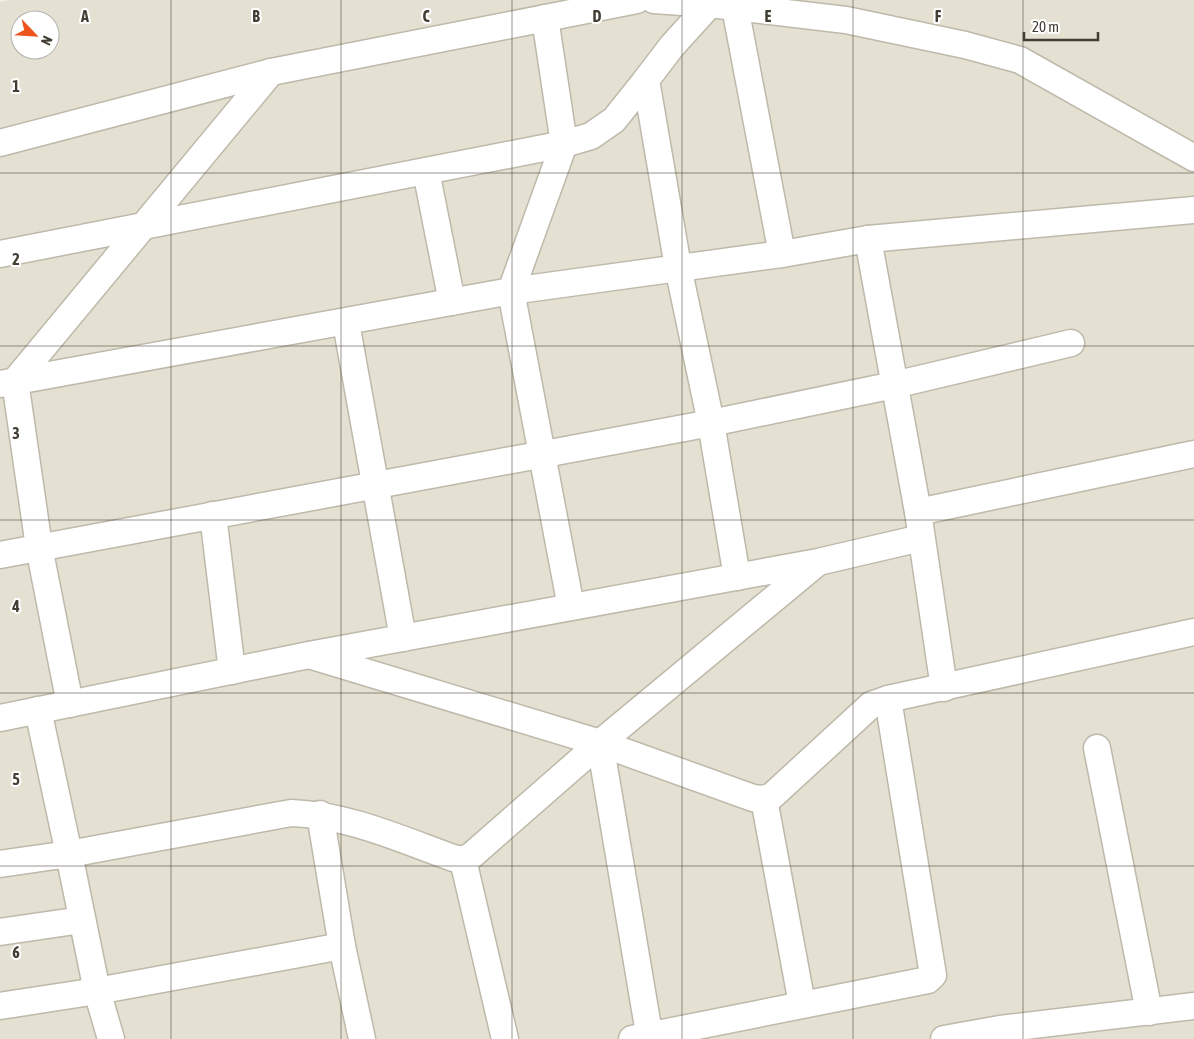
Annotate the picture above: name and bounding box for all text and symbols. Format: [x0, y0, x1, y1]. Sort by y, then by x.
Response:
text: A [80, 7, 89, 25]
text: B [252, 7, 260, 25]
text: C [422, 7, 430, 25]
text: D [593, 7, 602, 25]
text: E [765, 7, 772, 25]
text: F [935, 7, 942, 25]
north arrow [10, 10, 60, 60]
scale bar [1024, 10, 1098, 42]
text: 20 m [1032, 18, 1059, 35]
text: N [38, 33, 56, 48]
text: 1 [12, 77, 20, 95]
text: 2 [12, 250, 20, 268]
text: 3 [12, 424, 20, 442]
text: 4 [11, 597, 20, 615]
text: 5 [12, 770, 20, 788]
text: 6 [12, 943, 20, 961]

